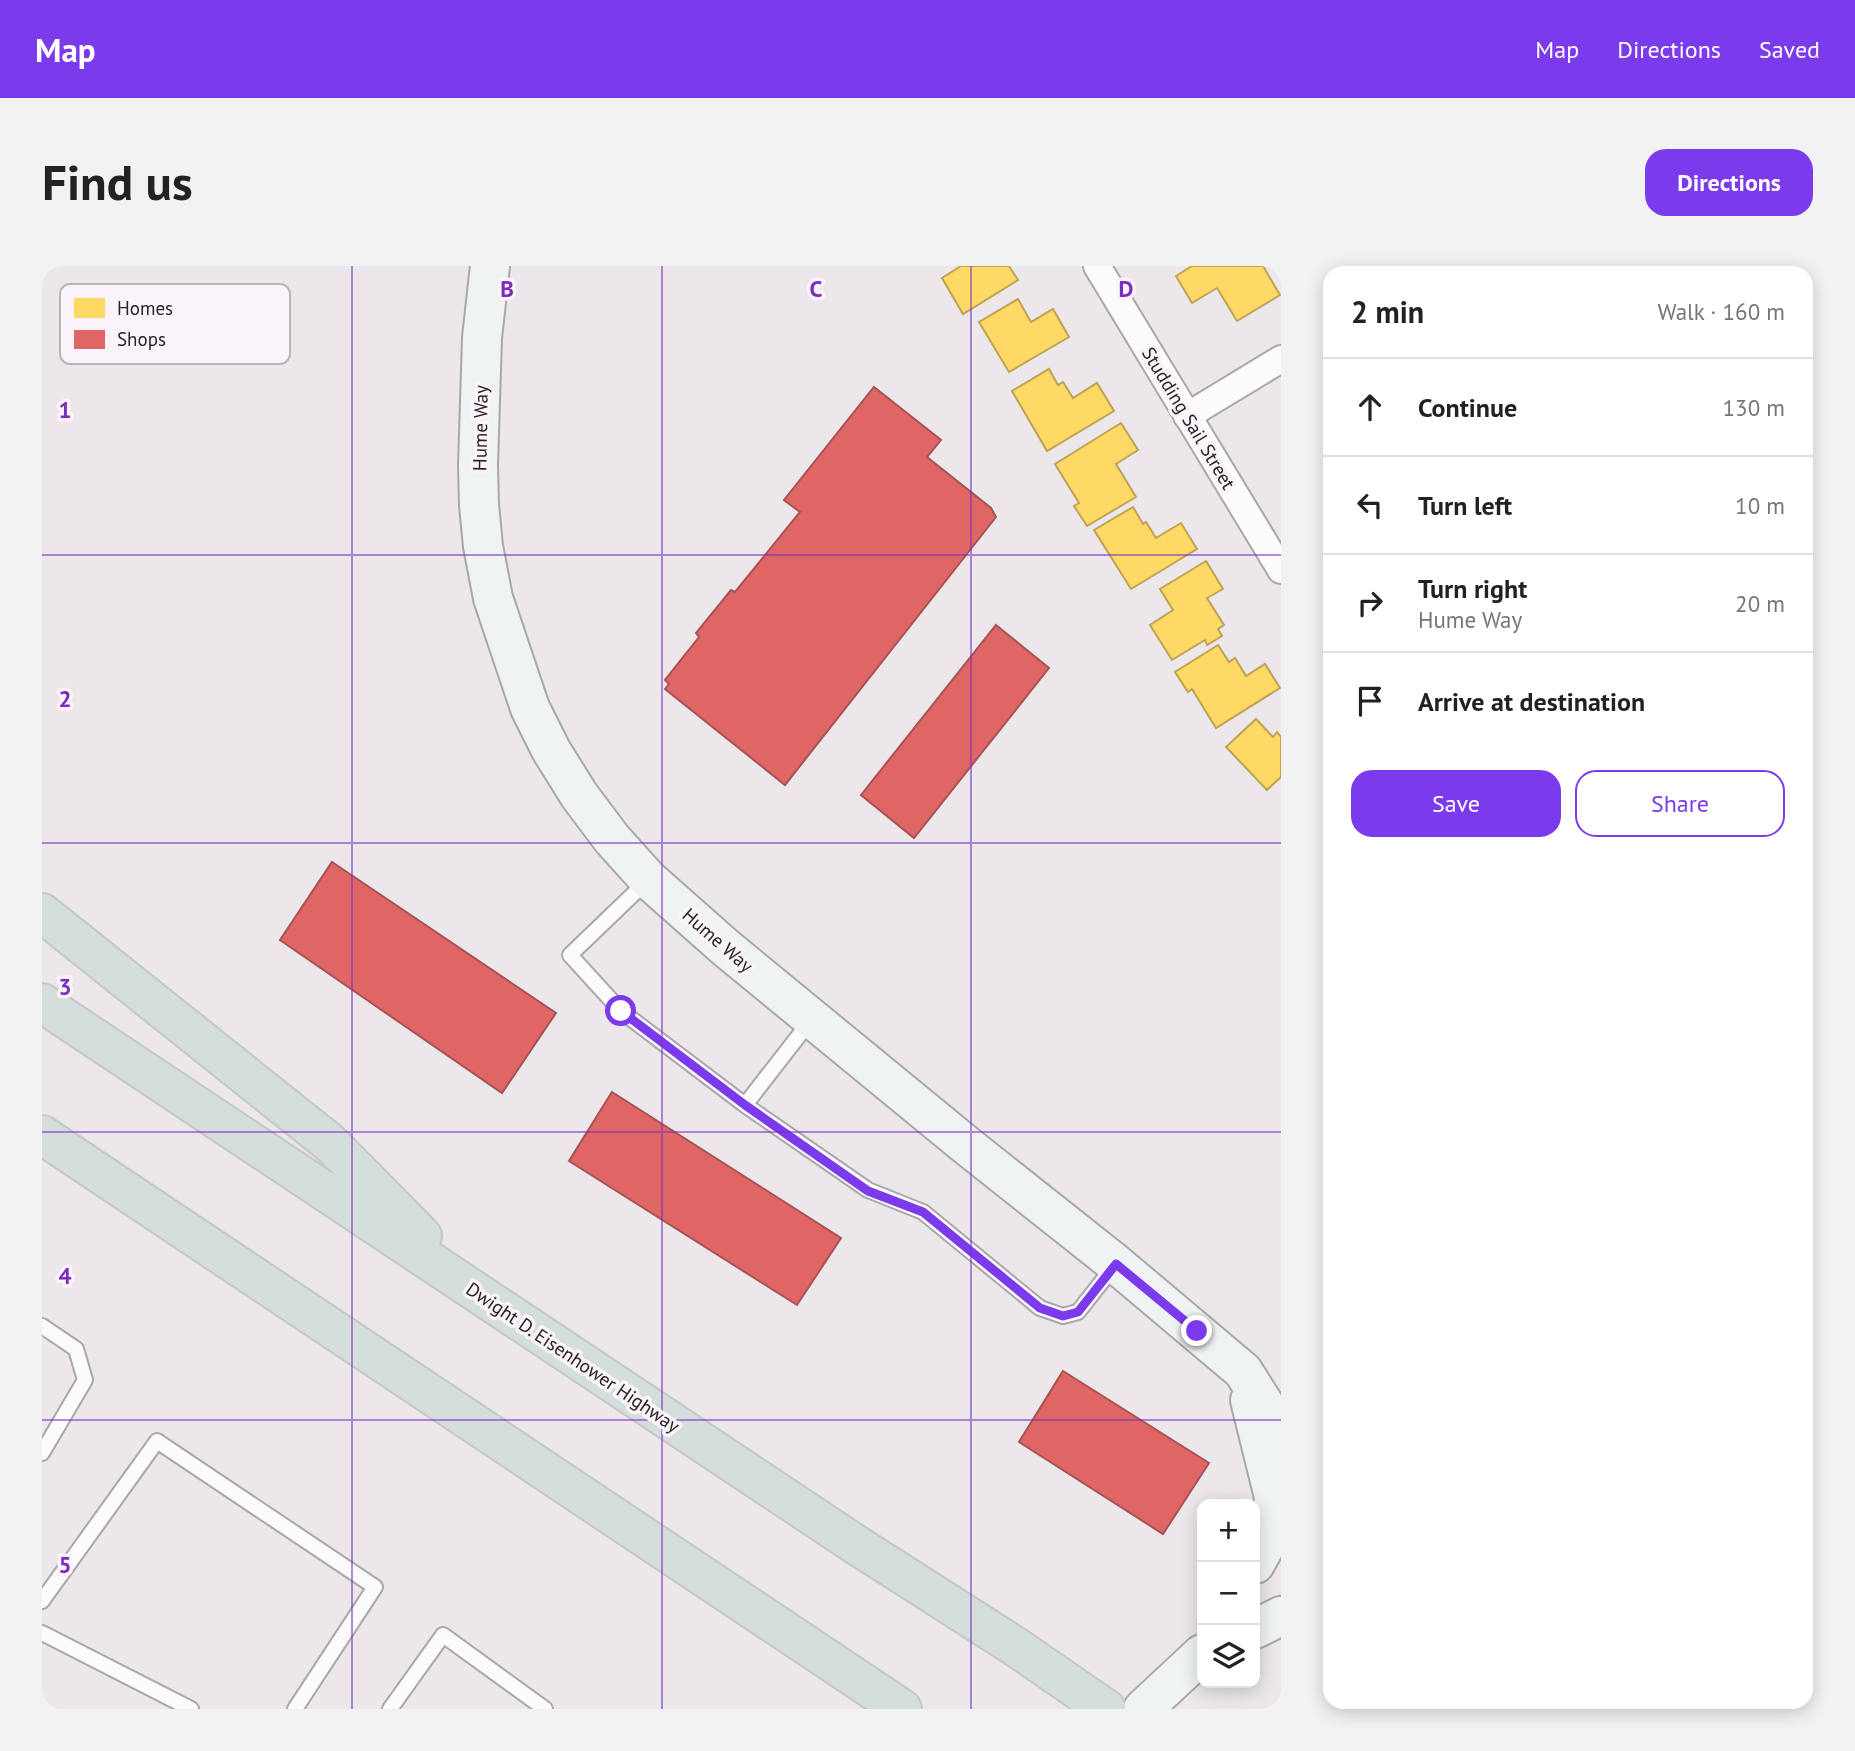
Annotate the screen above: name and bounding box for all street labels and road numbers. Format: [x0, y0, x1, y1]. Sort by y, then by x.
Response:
street label: Studding Sail Street [1137, 343, 1241, 494]
street label: Hume Way [467, 385, 493, 471]
street label: Hume Way [678, 903, 758, 977]
street label: Dwight D. Eisenhower Highway [462, 1276, 684, 1438]

